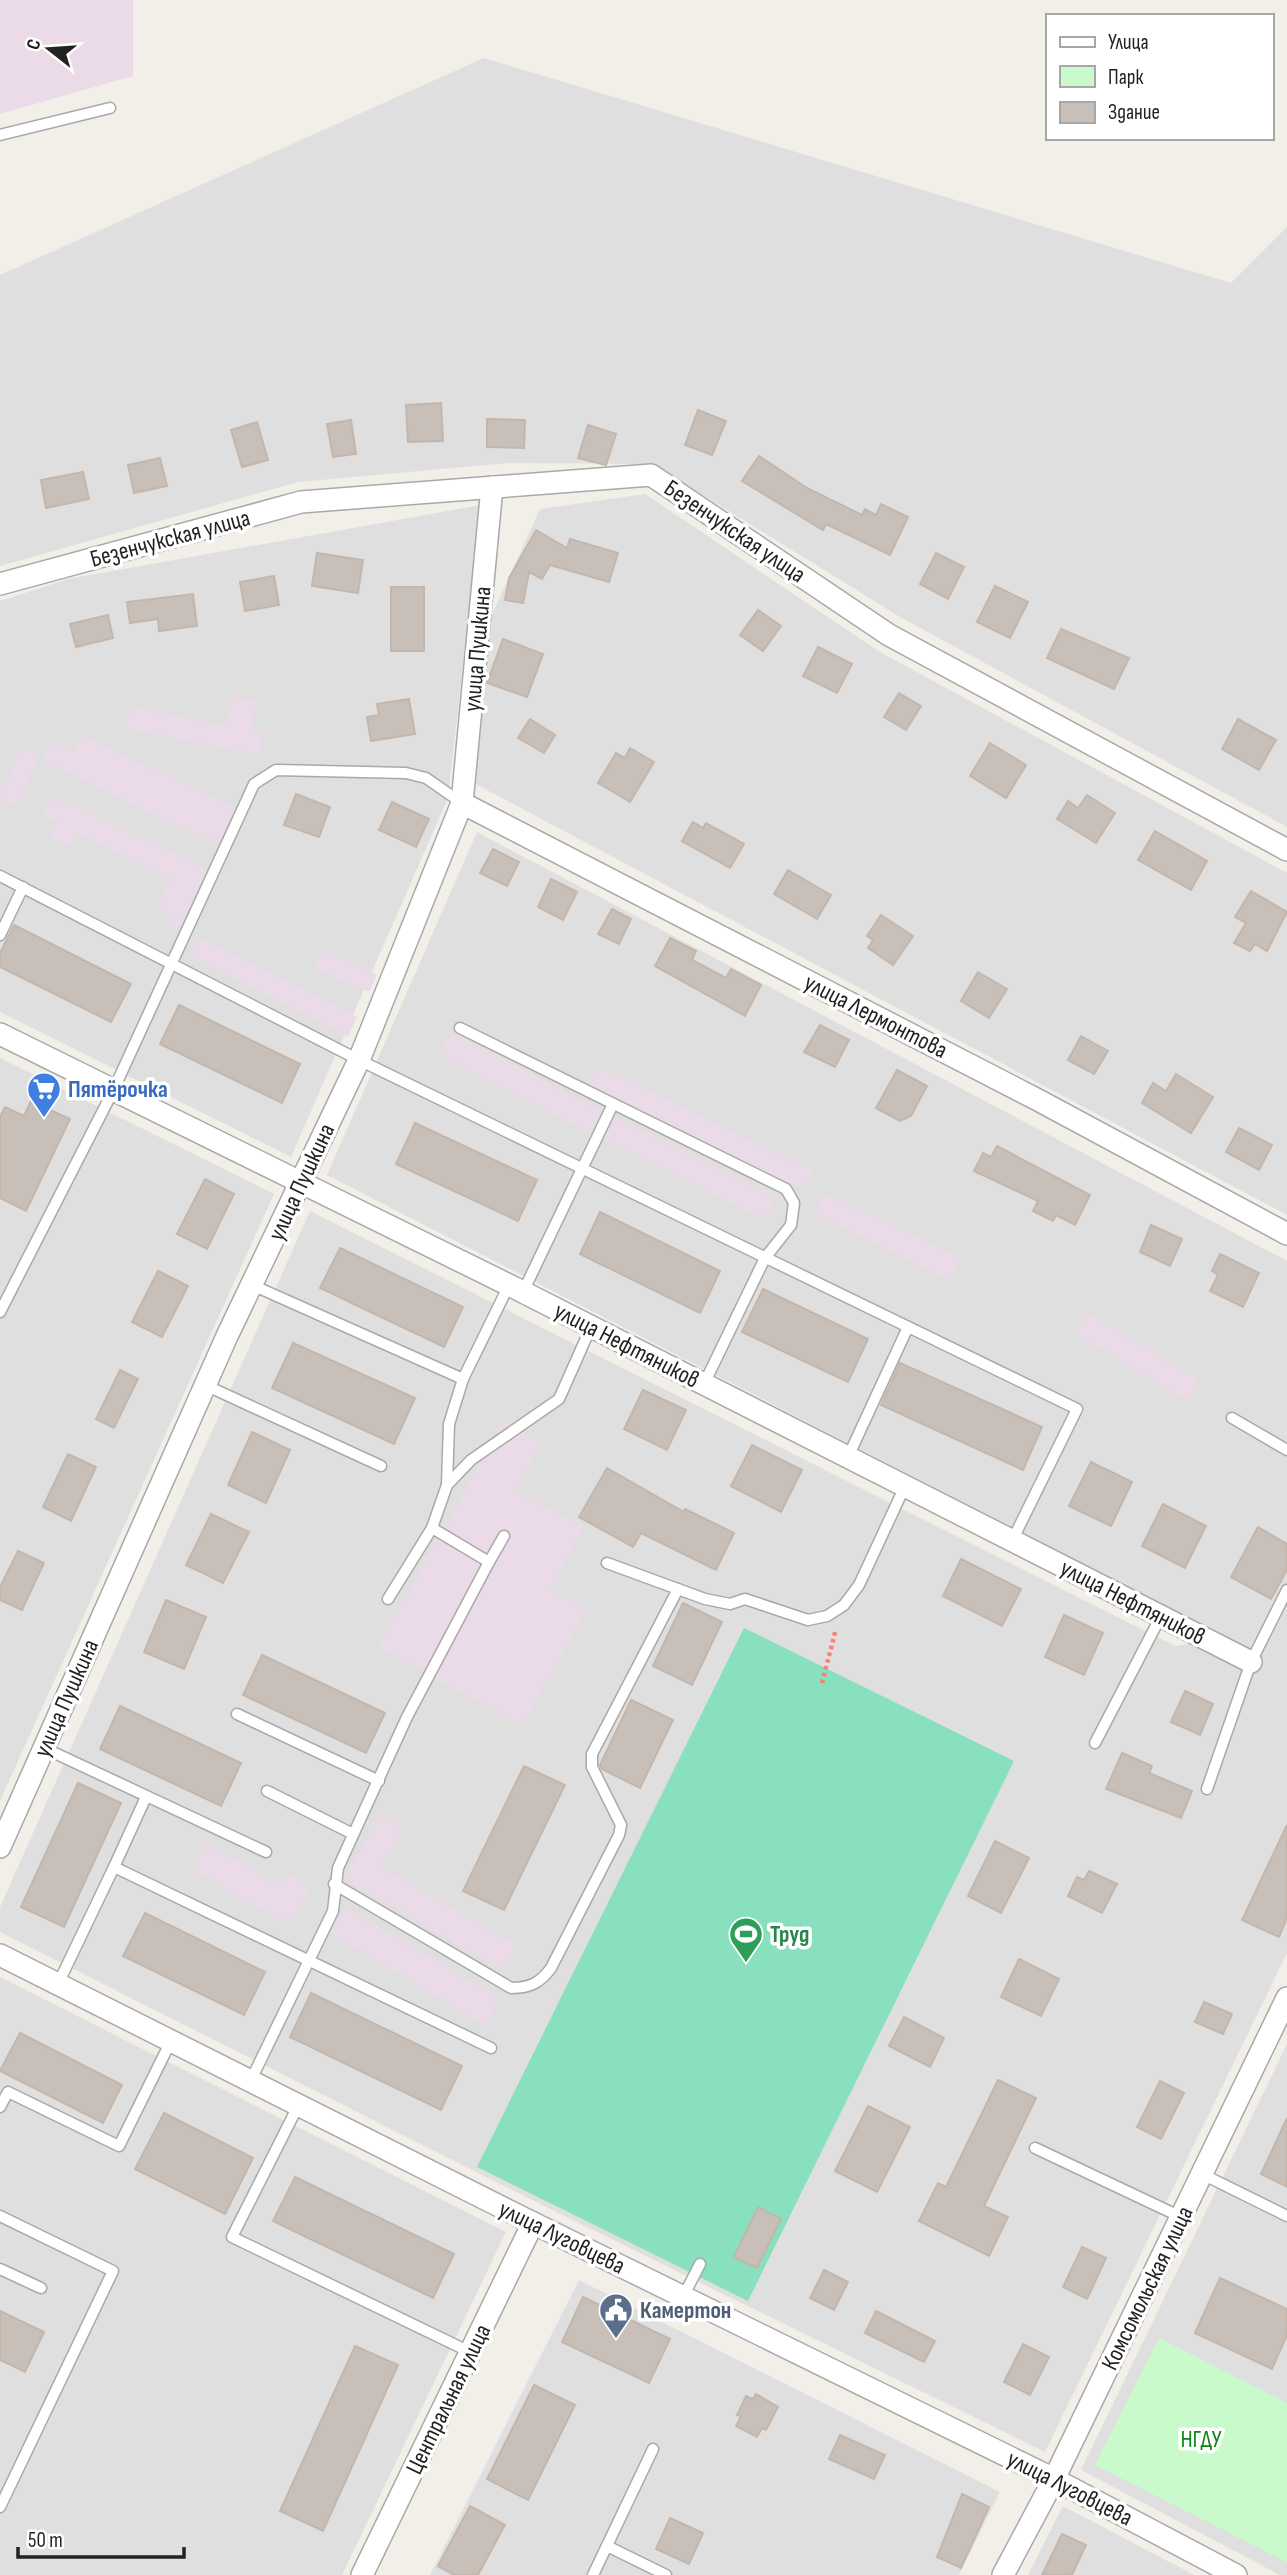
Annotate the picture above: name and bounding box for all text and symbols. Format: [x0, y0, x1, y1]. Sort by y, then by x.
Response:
north arrow [14, 14, 84, 84]
legend [1046, 14, 1273, 140]
text: Улица [1108, 30, 1149, 55]
text: С [22, 36, 47, 52]
text: Парк [1108, 65, 1143, 90]
text: Здание [1108, 100, 1160, 125]
street label: Безенчукская улица [659, 474, 811, 589]
street label: Безенчукская улица [87, 503, 253, 574]
street label: улица Пушкина [458, 585, 497, 713]
street label: улица Лермонтова [799, 968, 952, 1065]
supermarket icon: Пятёрочка [25, 1070, 63, 1119]
place label: Пятёрочка [68, 1075, 168, 1104]
street label: улица Пушкина [262, 1119, 341, 1245]
street label: улица Нефтяников [549, 1296, 704, 1394]
street label: улица Нефтяников [1055, 1553, 1210, 1651]
street label: улица Пушкина [28, 1635, 105, 1761]
sports icon: Труд [727, 1915, 765, 1964]
place label: Труд [770, 1920, 809, 1949]
street label: улица Луговцева [494, 2194, 630, 2281]
street label: Комсомольская улица [1095, 2202, 1200, 2375]
public building icon: Камертон [597, 2291, 635, 2340]
place label: Камертон [640, 2296, 731, 2325]
street label: Центральная улица [400, 2319, 497, 2479]
park label: НГДУ [1180, 2425, 1222, 2454]
street label: улица Луговцева [1002, 2444, 1137, 2532]
scale bar [18, 2516, 184, 2560]
text: 50 m [28, 2528, 63, 2553]

